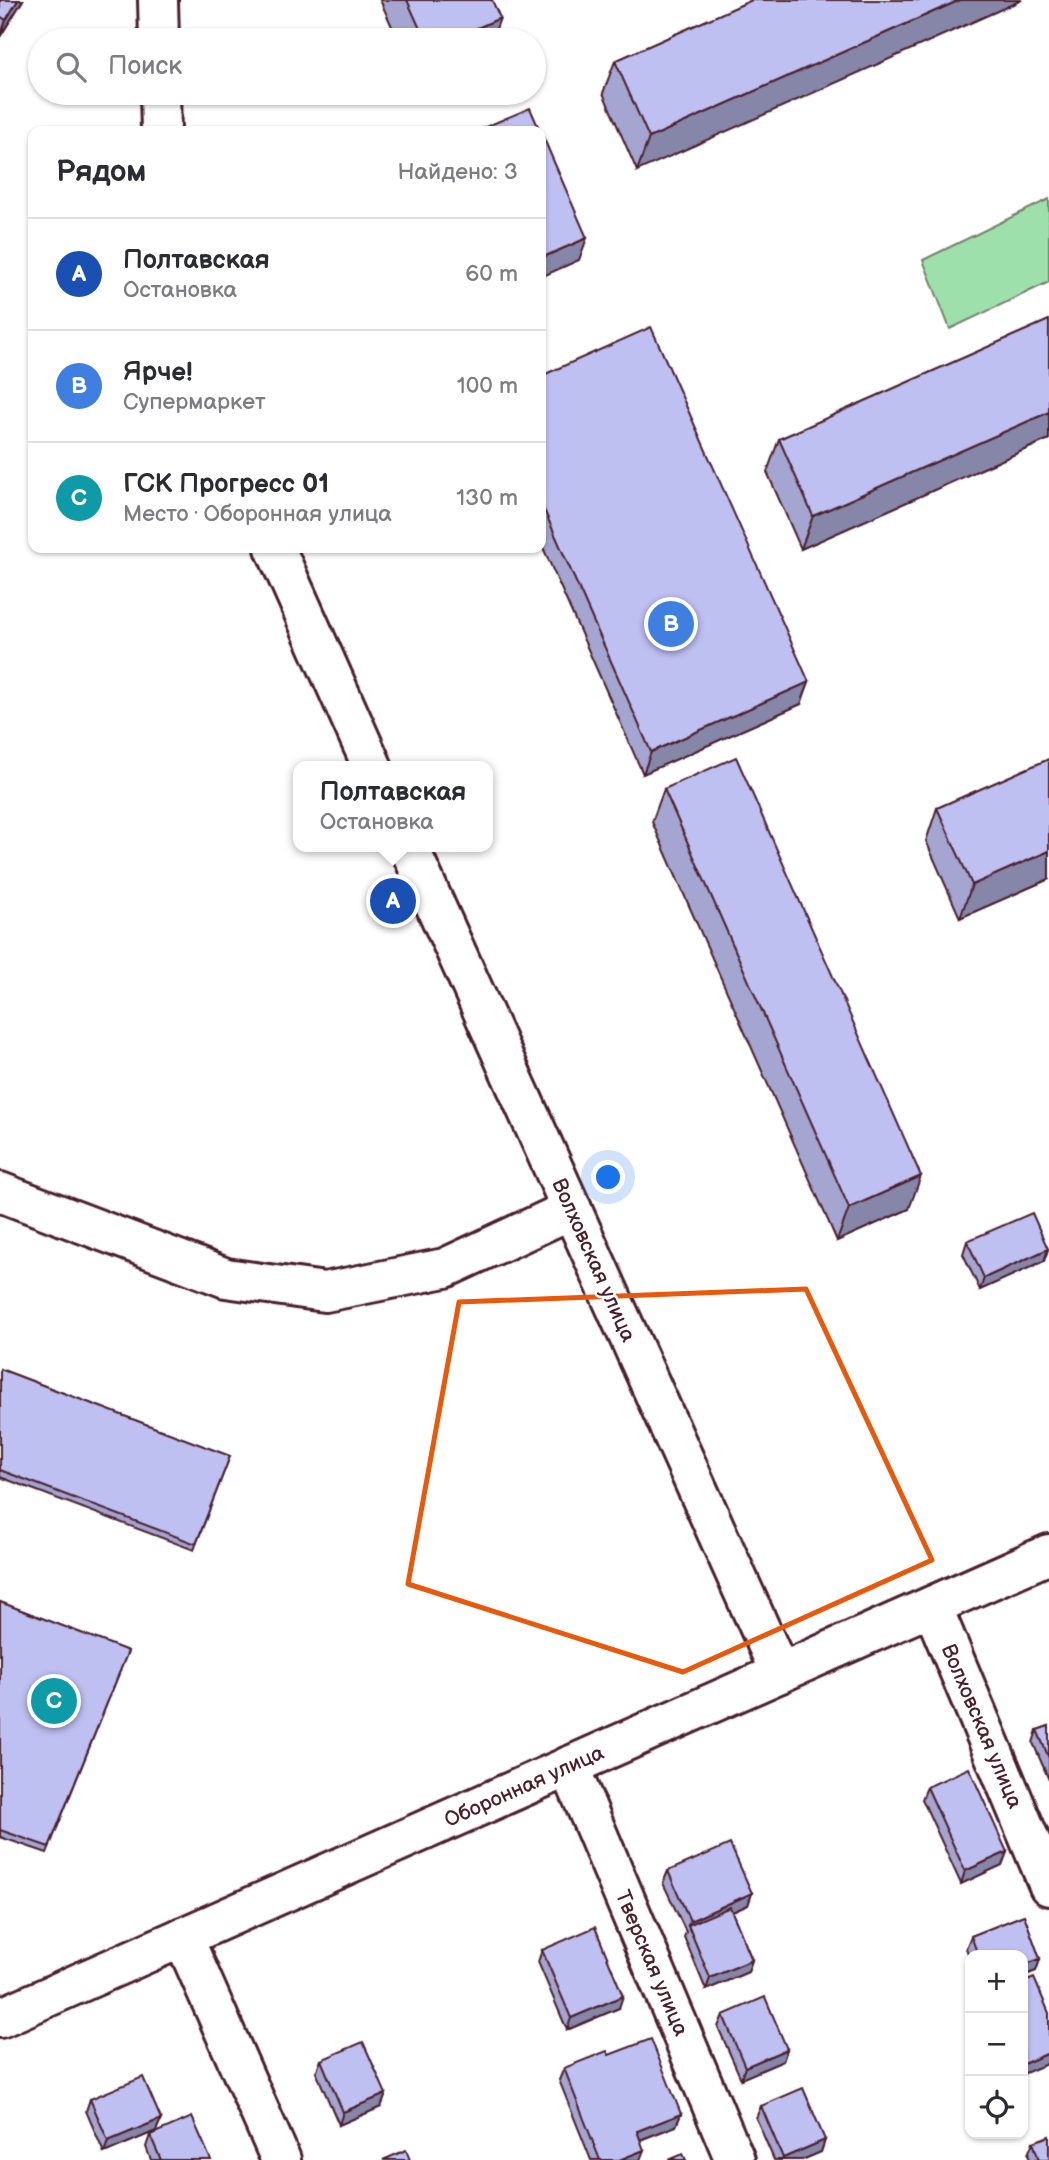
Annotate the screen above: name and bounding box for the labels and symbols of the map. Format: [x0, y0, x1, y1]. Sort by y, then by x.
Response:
pin: B [648, 598, 694, 650]
pin: A [370, 875, 416, 927]
your location [591, 1160, 625, 1194]
street label: Волховская улица [546, 1175, 641, 1346]
street label: Волховская улица [936, 1640, 1028, 1813]
pin: C [31, 1675, 77, 1727]
street label: Оборонная улица [441, 1740, 608, 1833]
street label: Тверская улица [610, 1887, 694, 2040]

